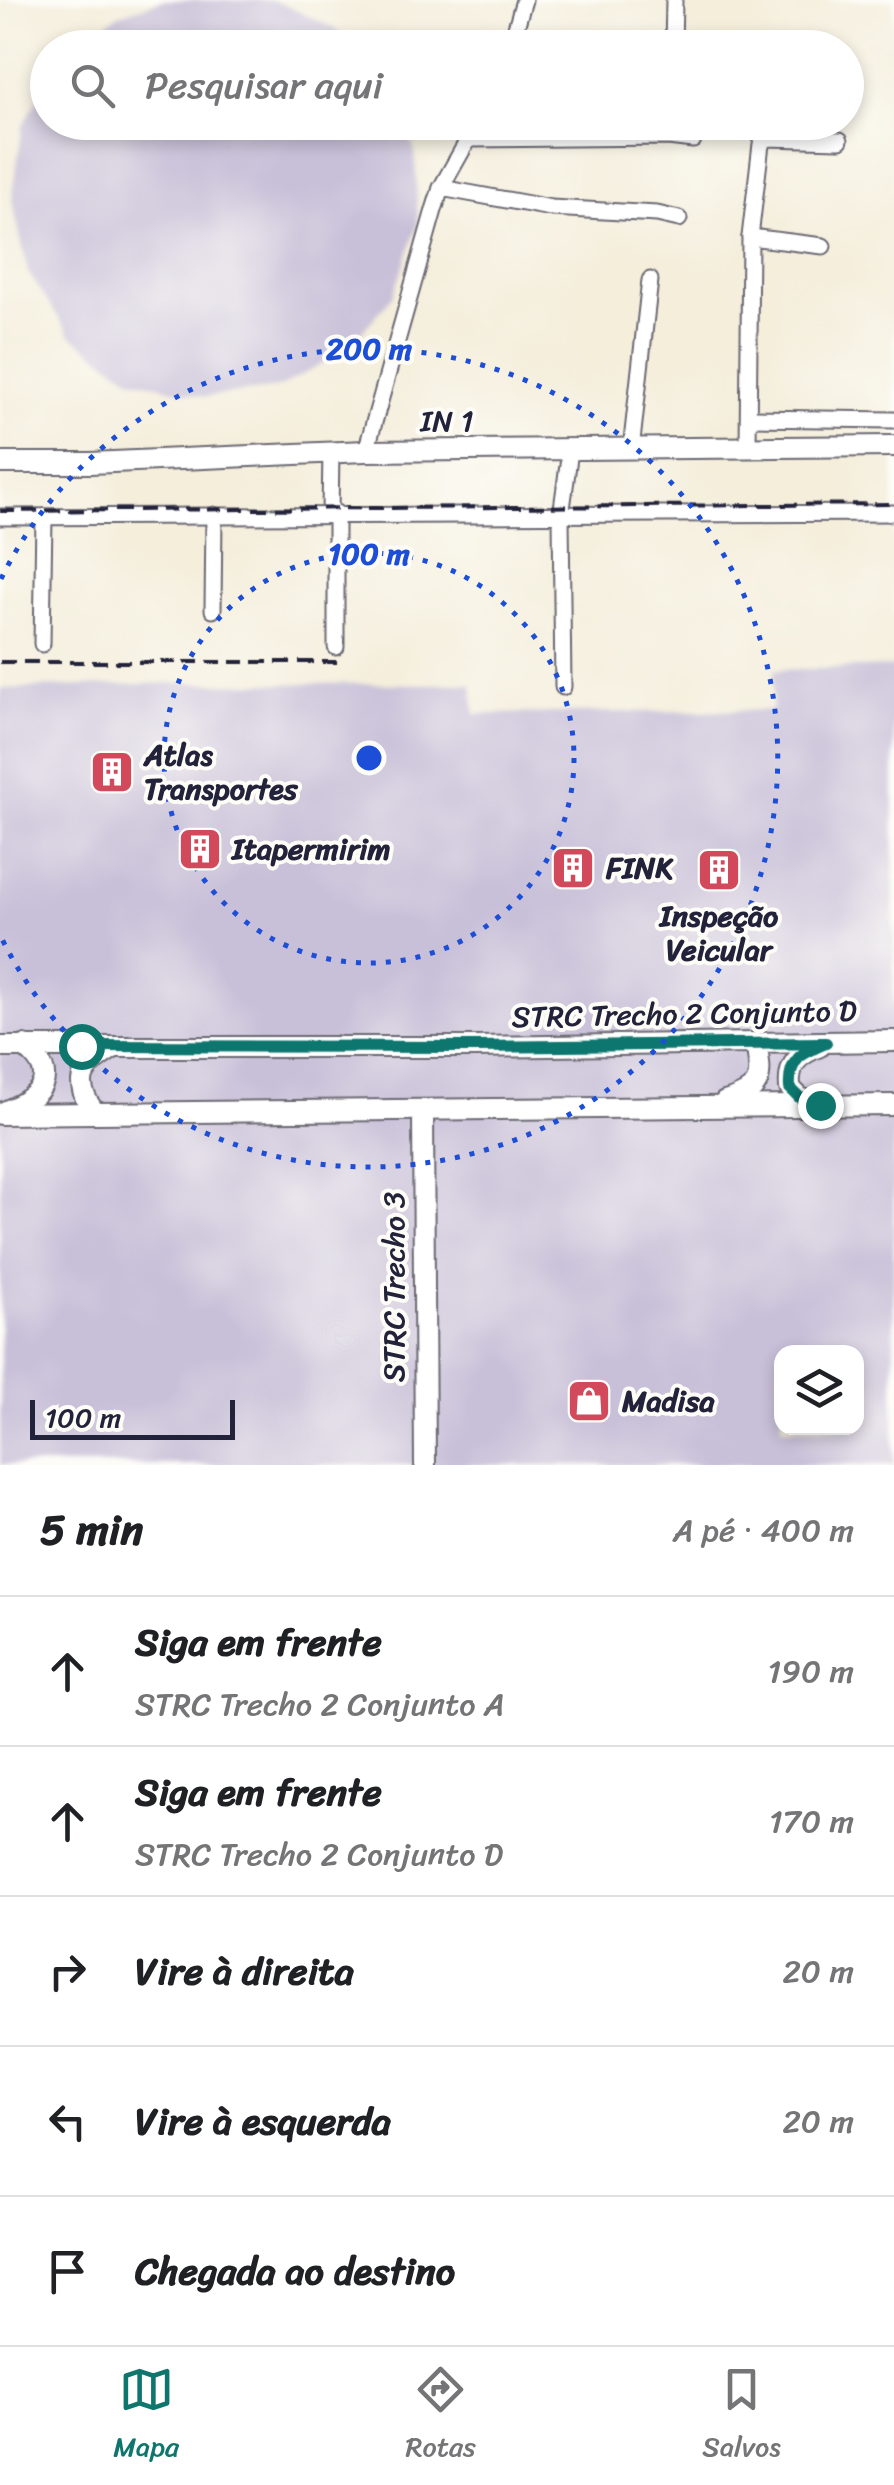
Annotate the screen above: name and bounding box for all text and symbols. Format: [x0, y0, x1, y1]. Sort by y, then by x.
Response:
search box [30, 30, 864, 140]
text: Pesquisar aqui [145, 52, 383, 119]
icon: search [65, 58, 120, 113]
text: 200 m [326, 322, 412, 376]
street label: IN 1 [419, 394, 474, 448]
text: 100 m [328, 527, 410, 581]
place label: Atlas Transportes [142, 728, 299, 816]
centre of rings [351, 740, 387, 776]
building icon: Atlas Transportes [89, 749, 135, 795]
place label: Itapermirim [230, 822, 391, 876]
building icon: Itapermirim [177, 826, 223, 872]
place label: FINK [605, 841, 674, 895]
building icon: FINK [550, 845, 596, 891]
building icon: Inspeção Veicular [696, 847, 742, 893]
place label: Inspeção Veicular [658, 889, 779, 977]
street label: STRC Trecho 2 Conjunto D [511, 984, 857, 1044]
route start [59, 1024, 105, 1070]
route end [798, 1083, 844, 1129]
street label: STRC Trecho 3 [367, 1192, 421, 1382]
map controls [774, 1345, 864, 1435]
button: layers [774, 1345, 864, 1435]
place label: Madisa [621, 1374, 715, 1428]
shop icon: Madisa [566, 1378, 612, 1424]
text: 100 m [45, 1393, 121, 1442]
scale bar [30, 1395, 235, 1440]
text: 5 min [40, 1493, 143, 1567]
text: A pé · 400 m [673, 1502, 854, 1559]
text: Siga em frente [135, 1609, 382, 1676]
text: 190 m [768, 1643, 854, 1700]
icon: ahead [40, 1644, 95, 1699]
text: STRC Trecho 2 Conjunto A [135, 1676, 505, 1733]
text: Siga em frente [135, 1759, 382, 1826]
text: 170 m [769, 1793, 854, 1850]
icon: ahead [40, 1794, 95, 1849]
text: STRC Trecho 2 Conjunto D [135, 1826, 503, 1883]
text: Vire à direita [135, 1938, 354, 2005]
text: 20 m [782, 1943, 854, 2000]
icon: right [40, 1944, 95, 1999]
text: Vire à esquerda [135, 2088, 391, 2155]
text: 20 m [782, 2093, 854, 2150]
icon: left [40, 2094, 95, 2149]
text: Chegada ao destino [135, 2238, 455, 2305]
icon: arrive [40, 2244, 95, 2299]
tab: Mapa [113, 2362, 179, 2471]
tab: Rotas [405, 2362, 476, 2471]
tab: Salvos [702, 2362, 781, 2471]

